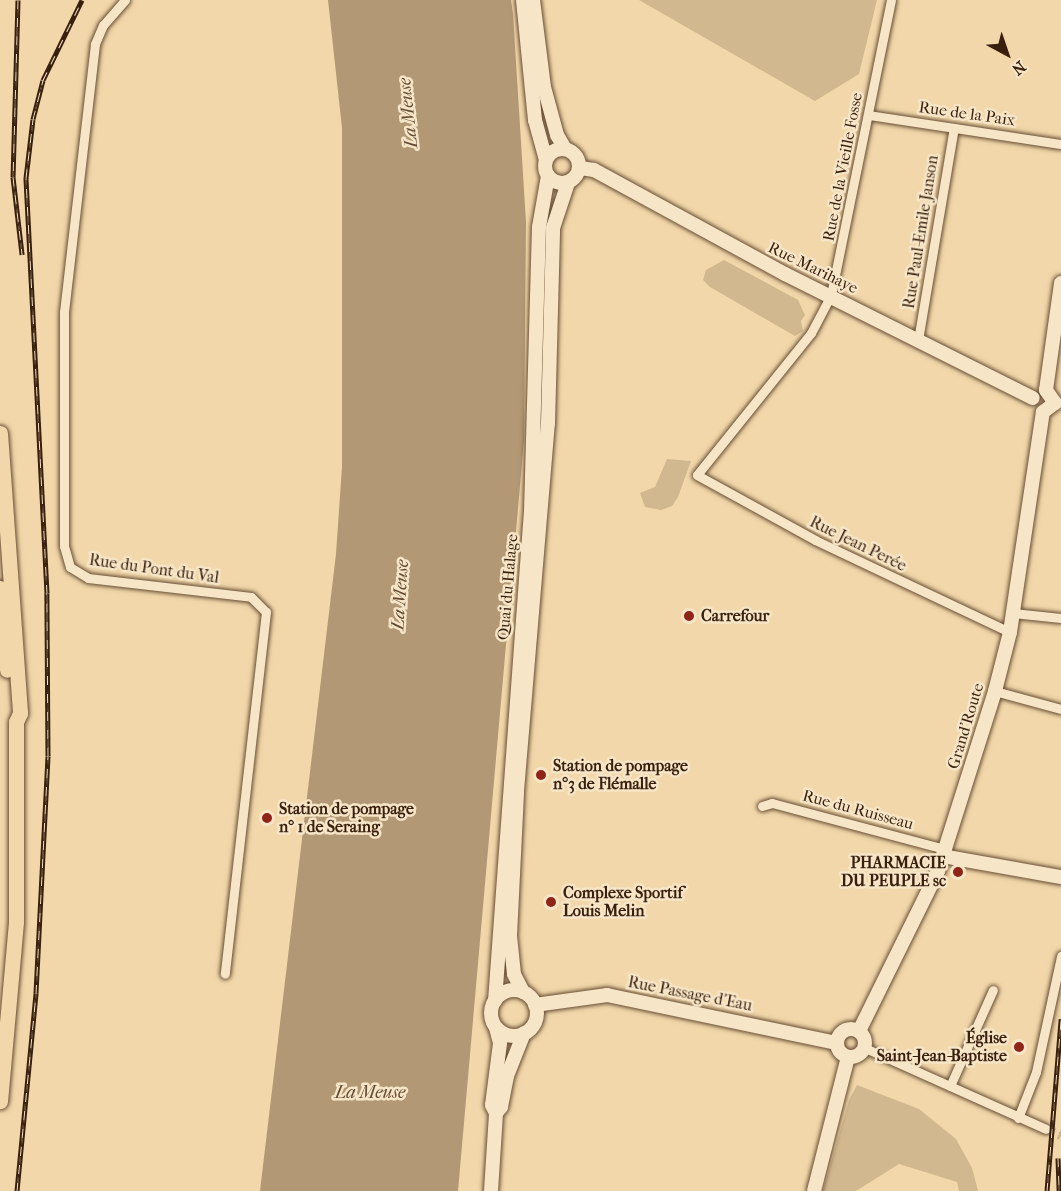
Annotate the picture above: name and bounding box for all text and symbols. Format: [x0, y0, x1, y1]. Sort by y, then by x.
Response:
north arrow [977, 24, 1037, 84]
text: N [1008, 57, 1030, 79]
water label: La Meuse [395, 77, 423, 149]
street label: Rue de la Vieille Fosse [819, 91, 867, 243]
street label: Rue de la Paix [918, 98, 1016, 130]
street label: Rue Paul-Emile Janson [899, 154, 943, 310]
street label: Rue Marihaye [765, 238, 861, 298]
street label: Rue Jean Perée [807, 512, 909, 576]
street label: Quai du Halage [494, 533, 522, 641]
street label: Rue du Pont du Val [88, 550, 220, 588]
water label: La Meuse [388, 559, 414, 631]
place label: Carrefour [701, 606, 769, 626]
marker: Carrefour [682, 609, 696, 623]
street label: Grand'Route [944, 681, 988, 771]
place label: Station de pompage n°3 de Flémalle [553, 756, 688, 794]
marker: Station de pompage n°3 de Flémalle [534, 768, 548, 782]
street label: Rue du Ruisseau [800, 786, 916, 834]
place label: Station de pompage n° 1 de Seraing [279, 799, 414, 837]
marker: Station de pompage n° 1 de Seraing [260, 811, 274, 825]
place label: PHARMACIE DU PEUPLE sc [841, 853, 946, 891]
marker: PHARMACIE DU PEUPLE sc [951, 865, 965, 879]
place label: Complexe Sportif Louis Melin [563, 883, 683, 921]
marker: Complexe Sportif Louis Melin [544, 895, 558, 909]
street label: Rue Passage d'Eau [626, 973, 754, 1015]
place label: Église Saint-Jean-Baptiste [877, 1028, 1007, 1066]
marker: Église Saint-Jean-Baptiste [1012, 1040, 1026, 1054]
water label: La Meuse [335, 1082, 405, 1104]

